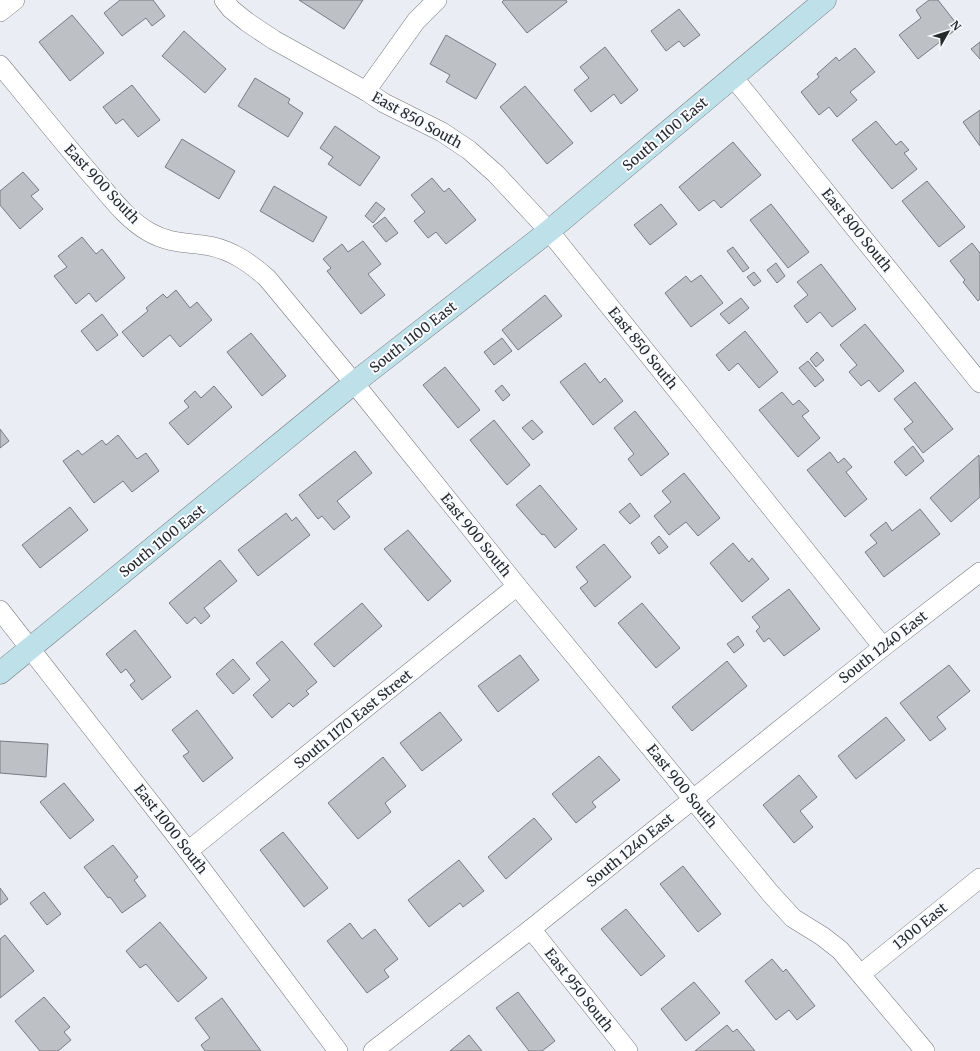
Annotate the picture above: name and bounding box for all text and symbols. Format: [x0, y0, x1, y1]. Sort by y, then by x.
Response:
north arrow [928, 12, 968, 52]
text: N [948, 18, 964, 34]
street label: East 850 South [369, 88, 465, 152]
street label: South 1100 East [619, 93, 712, 175]
street label: East 900 South [60, 140, 144, 228]
street label: East 800 South [818, 185, 896, 275]
street label: South 1100 East [366, 297, 461, 377]
street label: East 850 South [604, 303, 682, 393]
street label: East 900 South [437, 490, 515, 580]
street label: South 1100 East [115, 500, 209, 581]
street label: South 1240 East [835, 607, 931, 687]
street label: South 1170 East Street [290, 665, 416, 772]
street label: East 900 South [643, 741, 721, 831]
street label: East 1000 South [130, 781, 212, 877]
street label: South 1240 East [583, 809, 678, 891]
street label: 1300 East [889, 898, 951, 953]
street label: East 950 South [541, 945, 617, 1035]

